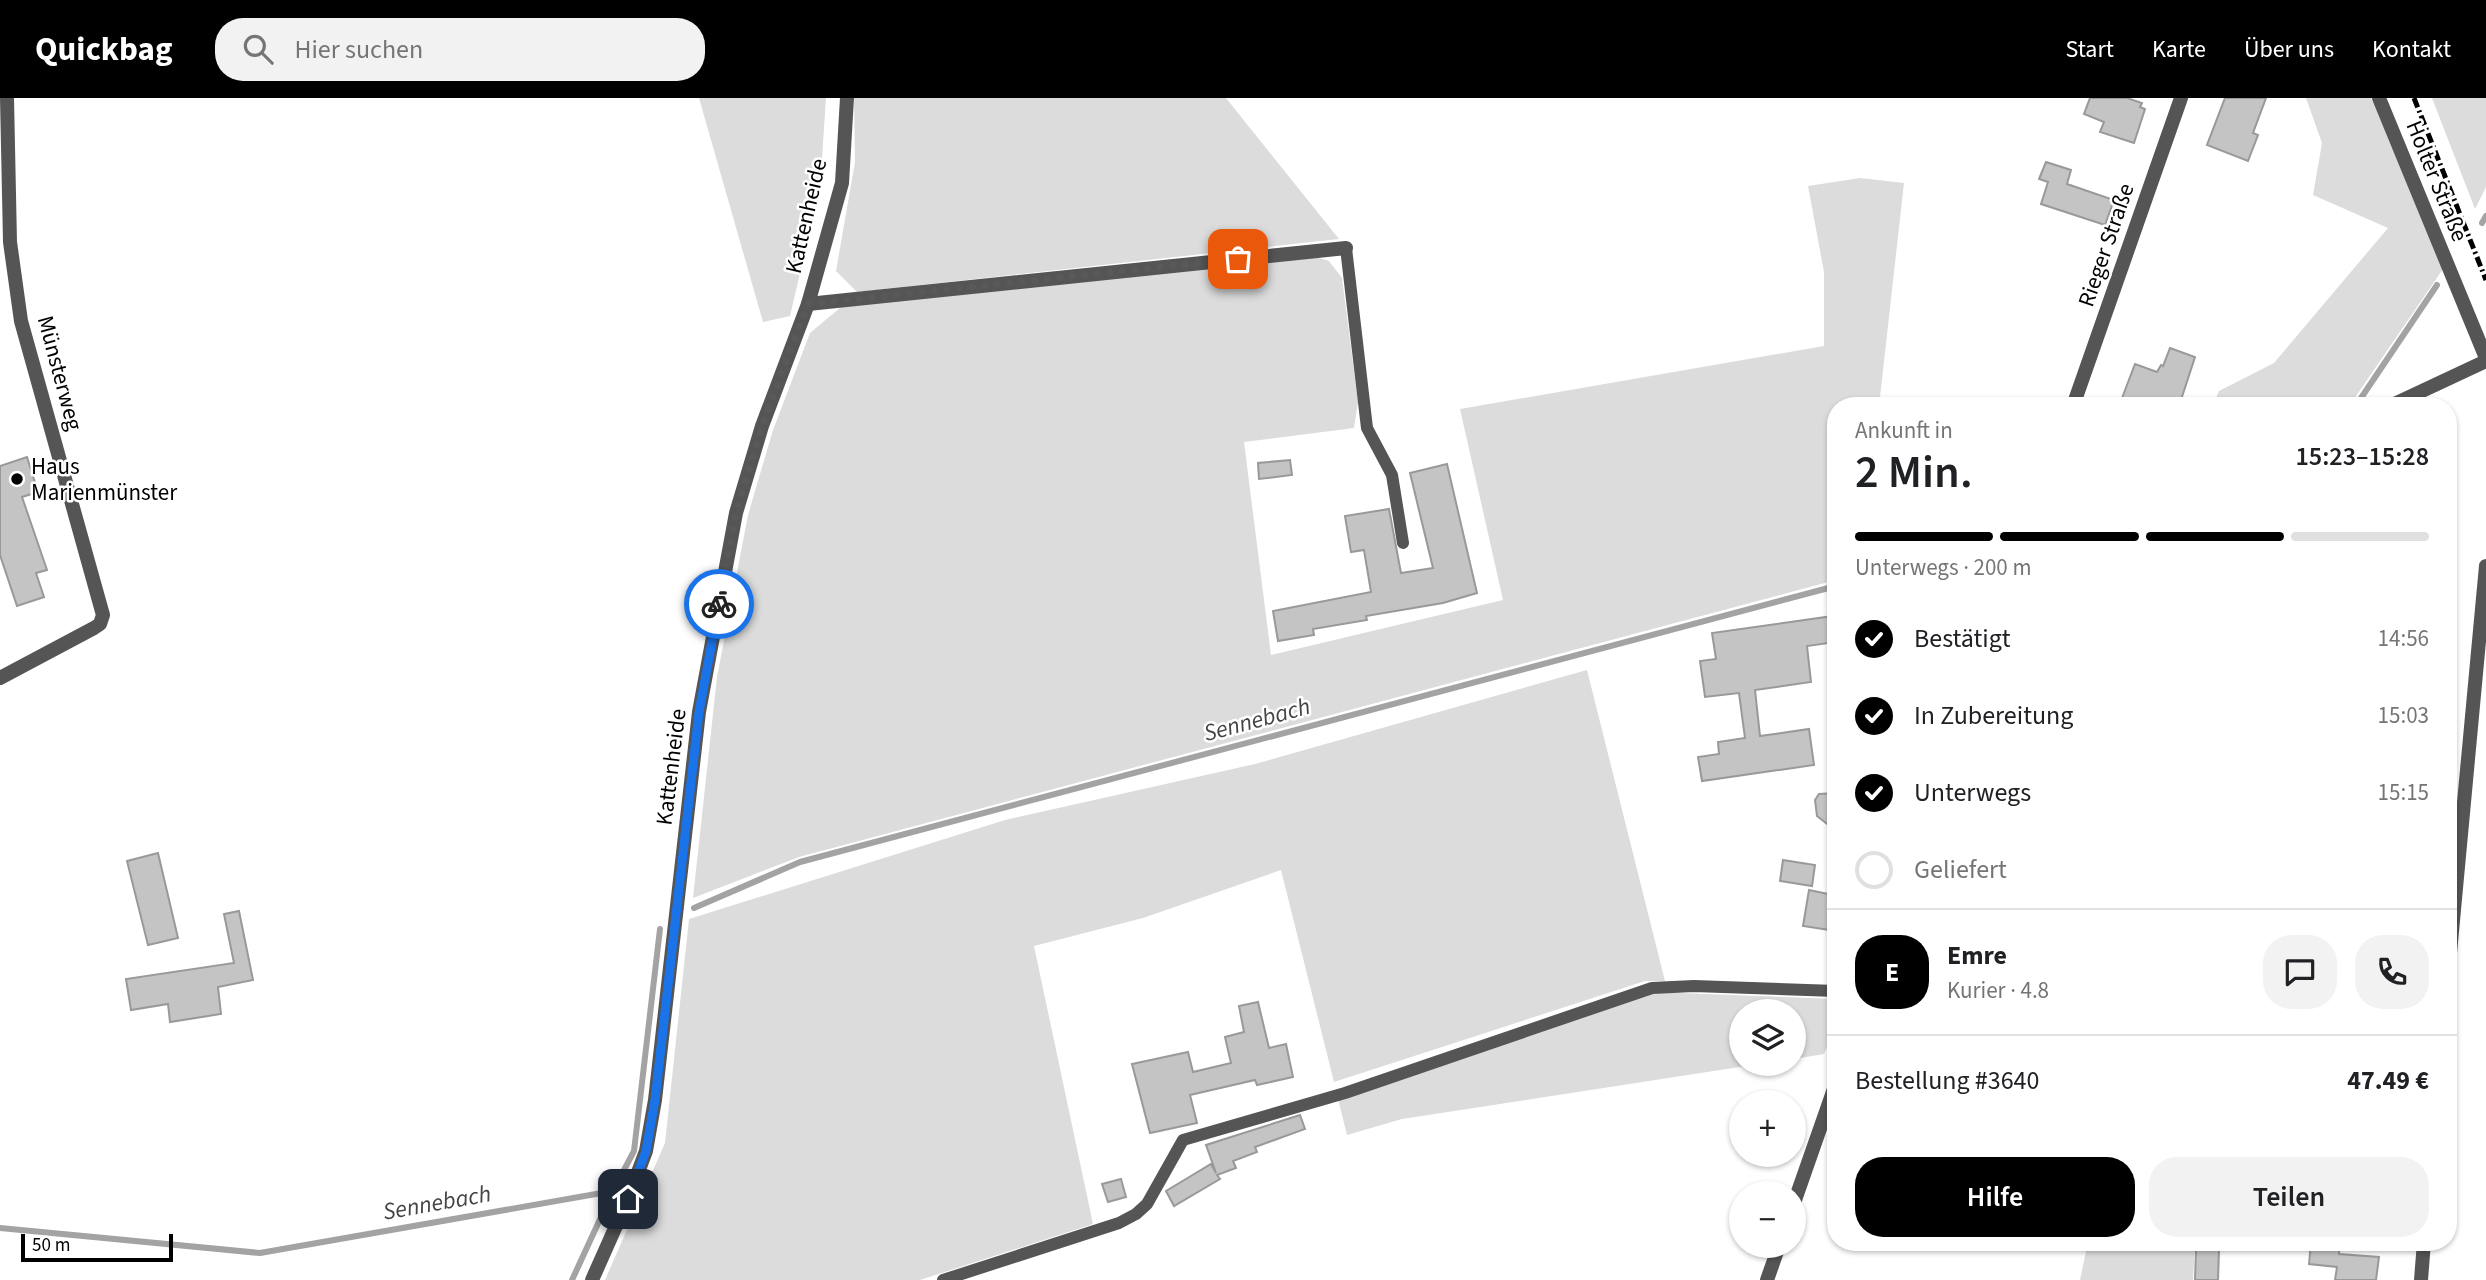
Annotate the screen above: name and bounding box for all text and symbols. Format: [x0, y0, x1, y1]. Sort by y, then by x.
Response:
search box [215, 18, 705, 81]
text: Quickbag [35, 26, 173, 73]
icon: search [239, 30, 277, 68]
text: Hier suchen [295, 31, 423, 68]
text: Start [2066, 32, 2114, 67]
text: Karte [2152, 32, 2206, 67]
text: Über uns [2244, 32, 2334, 67]
text: Kontakt [2372, 32, 2451, 67]
street label: Holter Straße [2398, 115, 2476, 247]
street label: Kattenheide [777, 155, 835, 277]
street label: Rieger Straße [2069, 179, 2143, 311]
pin [1208, 229, 1268, 289]
icon: bag [1219, 240, 1257, 278]
street label: Münsterweg [29, 312, 91, 434]
text: Ankunft in [1855, 414, 1953, 447]
text: 15:23–15:28 [2296, 438, 2429, 475]
text: 2 Min. [1855, 440, 1973, 505]
place label: Haus Marienmünster [31, 450, 178, 509]
marker: Haus Marienmünster [9, 471, 25, 487]
text: Unterwegs · 200 m [1855, 551, 2031, 584]
courier [684, 569, 754, 639]
icon: bike [700, 585, 738, 623]
icon: check [1855, 620, 1893, 658]
text: Bestätigt [1914, 620, 2011, 657]
text: 14:56 [2378, 622, 2429, 655]
water label: Sennebach [1200, 689, 1314, 751]
icon: check [1855, 697, 1893, 735]
text: In Zubereitung [1914, 697, 2073, 734]
text: 15:03 [2378, 699, 2429, 732]
street label: Kattenheide [647, 707, 695, 827]
icon: check [1855, 774, 1893, 812]
text: Unterwegs [1914, 774, 2031, 811]
text: 15:15 [2378, 776, 2429, 809]
text: Geliefert [1914, 851, 2007, 888]
button: chat [2263, 935, 2337, 1009]
button: phone [2355, 935, 2429, 1009]
text: Emre [1947, 937, 2007, 974]
text: E [1885, 954, 1899, 991]
text: Kurier · 4.8 [1947, 974, 2049, 1007]
map controls [1729, 999, 1806, 1258]
button: layers [1729, 999, 1806, 1076]
text: Bestellung #3640 [1855, 1062, 2039, 1099]
text: 47.49 € [2347, 1062, 2429, 1099]
button: + [1729, 1090, 1806, 1167]
button: Hilfe [1855, 1157, 2135, 1237]
button: Teilen [2149, 1157, 2429, 1237]
pin [598, 1169, 658, 1229]
water label: Sennebach [380, 1176, 494, 1230]
icon: home [609, 1180, 647, 1218]
button: − [1729, 1181, 1806, 1258]
scale bar [21, 1231, 173, 1263]
text: 50 m [32, 1232, 70, 1259]

